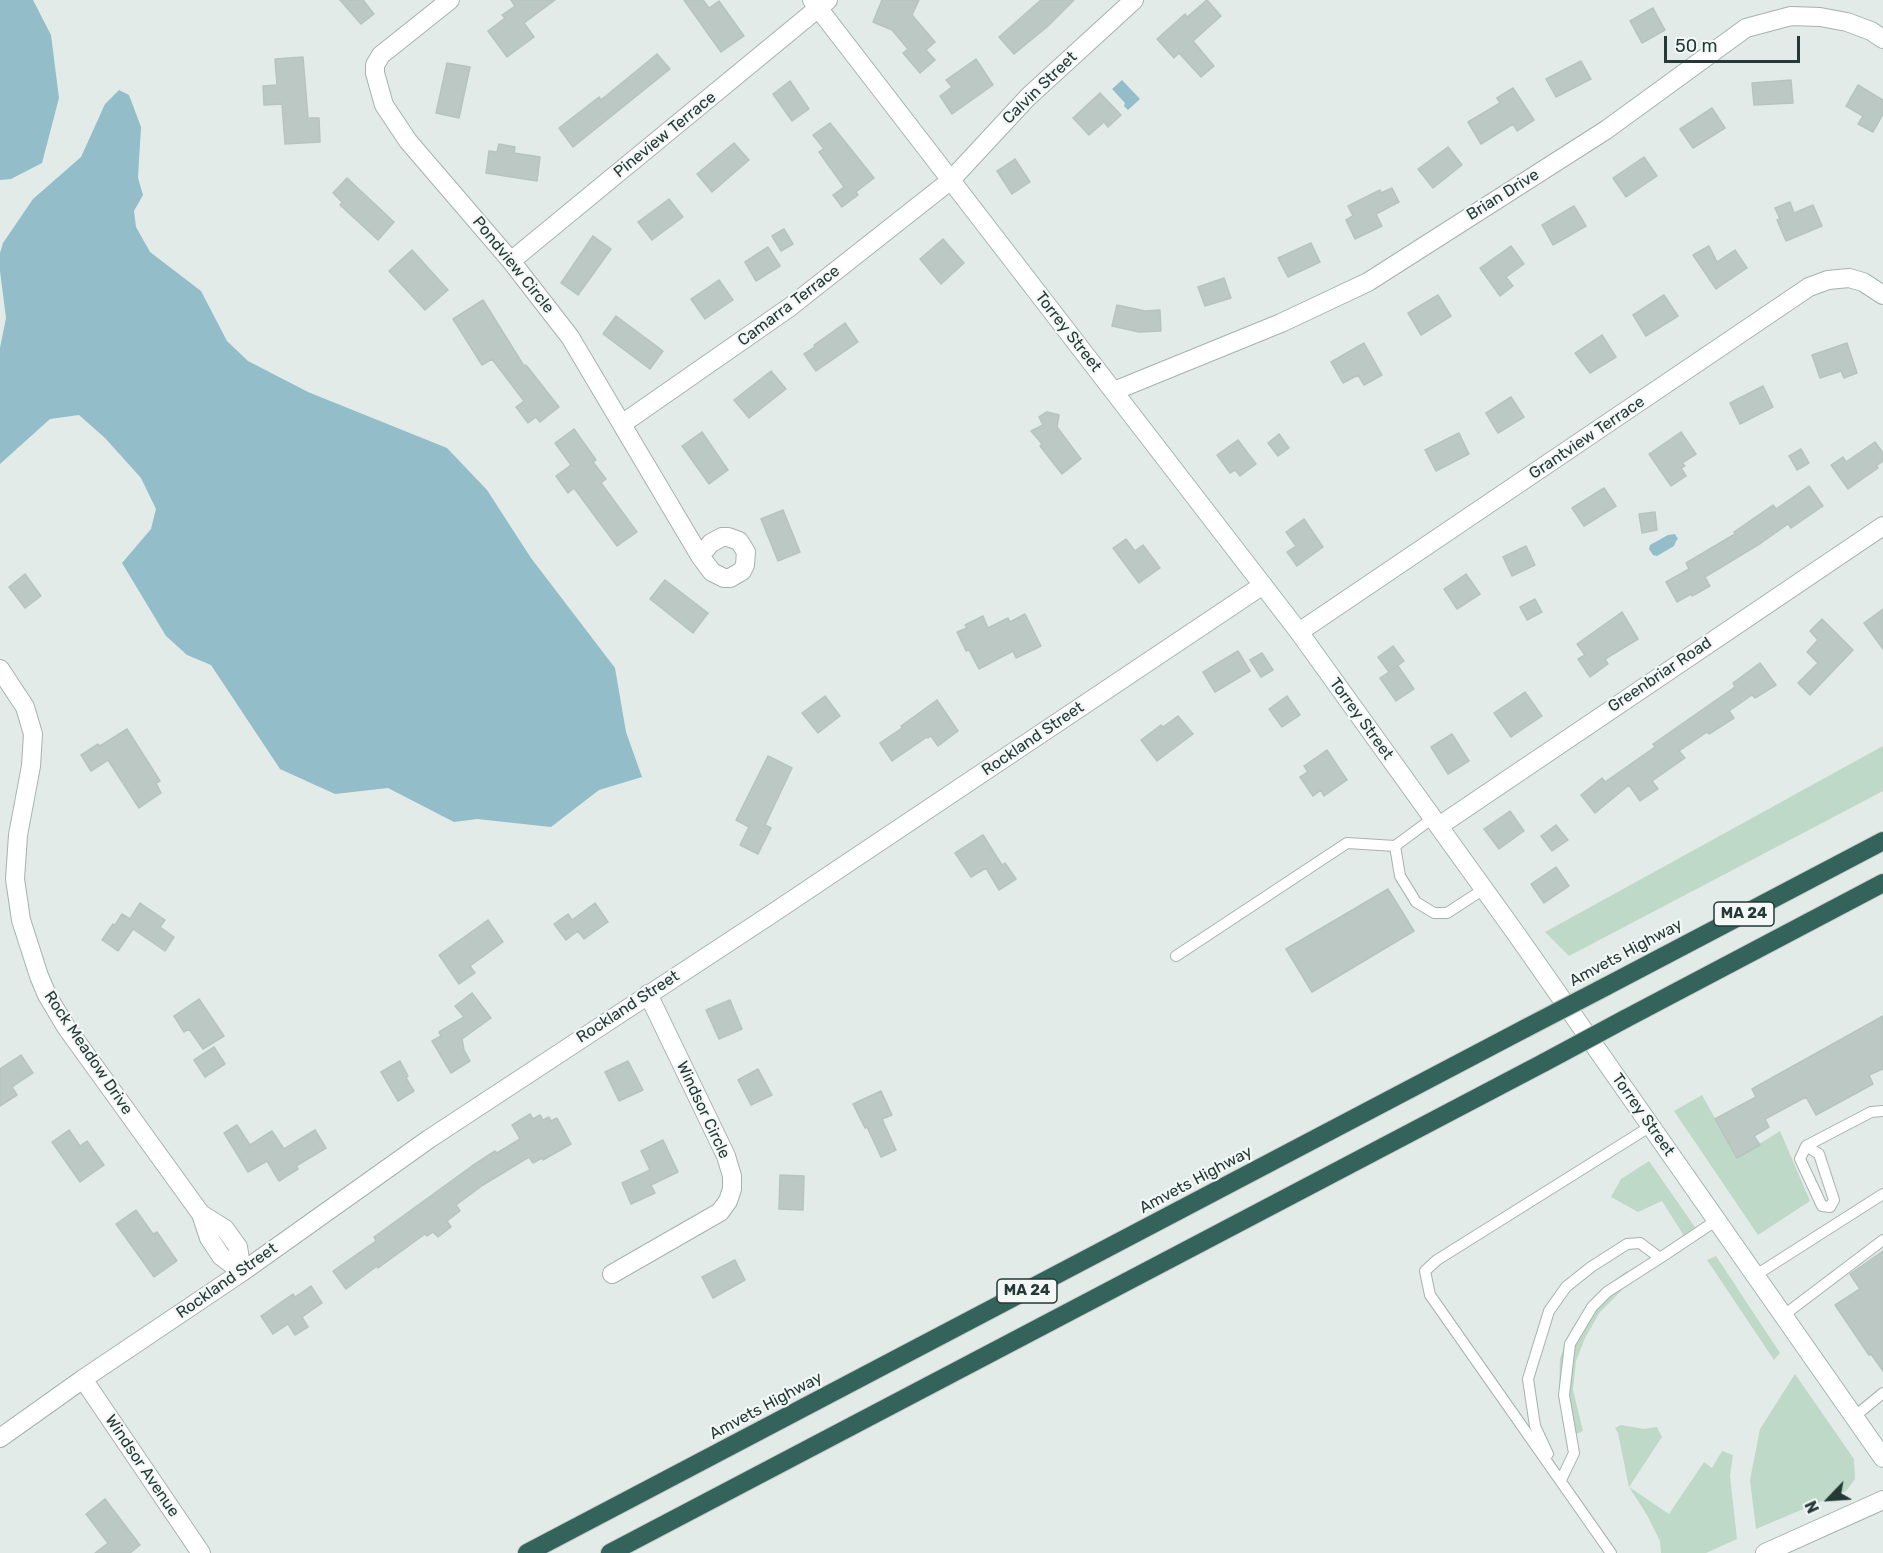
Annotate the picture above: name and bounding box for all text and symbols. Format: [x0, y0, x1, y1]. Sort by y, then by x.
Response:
scale bar [1667, 24, 1804, 62]
text: 50 m [1675, 35, 1718, 57]
street label: Calvin Street [999, 48, 1081, 128]
street label: Pineview Terrace [610, 88, 720, 182]
street label: Brian Drive [1463, 165, 1543, 225]
street label: Pondview Circle [468, 213, 558, 317]
street label: Camarra Terrace [734, 261, 844, 351]
street label: Torrey Street [1031, 288, 1105, 376]
street label: Grantview Terrace [1526, 392, 1648, 484]
street label: Greenbriar Road [1605, 633, 1715, 717]
street label: Torrey Street [1325, 674, 1397, 764]
street label: Rockland Street [978, 698, 1088, 780]
road number: MA 24 [1714, 902, 1774, 926]
street label: Amvets Highway [1566, 915, 1686, 991]
street label: Rockland Street [573, 967, 683, 1047]
street label: Rock Meadow Drive [40, 988, 136, 1118]
street label: Windsor Circle [672, 1058, 734, 1162]
street label: Torrey Street [1607, 1070, 1679, 1160]
street label: Amvets Highway [1136, 1142, 1256, 1218]
street label: Rockland Street [173, 1239, 281, 1323]
road number: MA 24 [997, 1279, 1057, 1303]
street label: Amvets Highway [706, 1368, 826, 1444]
street label: Windsor Avenue [101, 1411, 183, 1521]
north arrow [1799, 1469, 1859, 1529]
text: N [1801, 1498, 1823, 1516]

